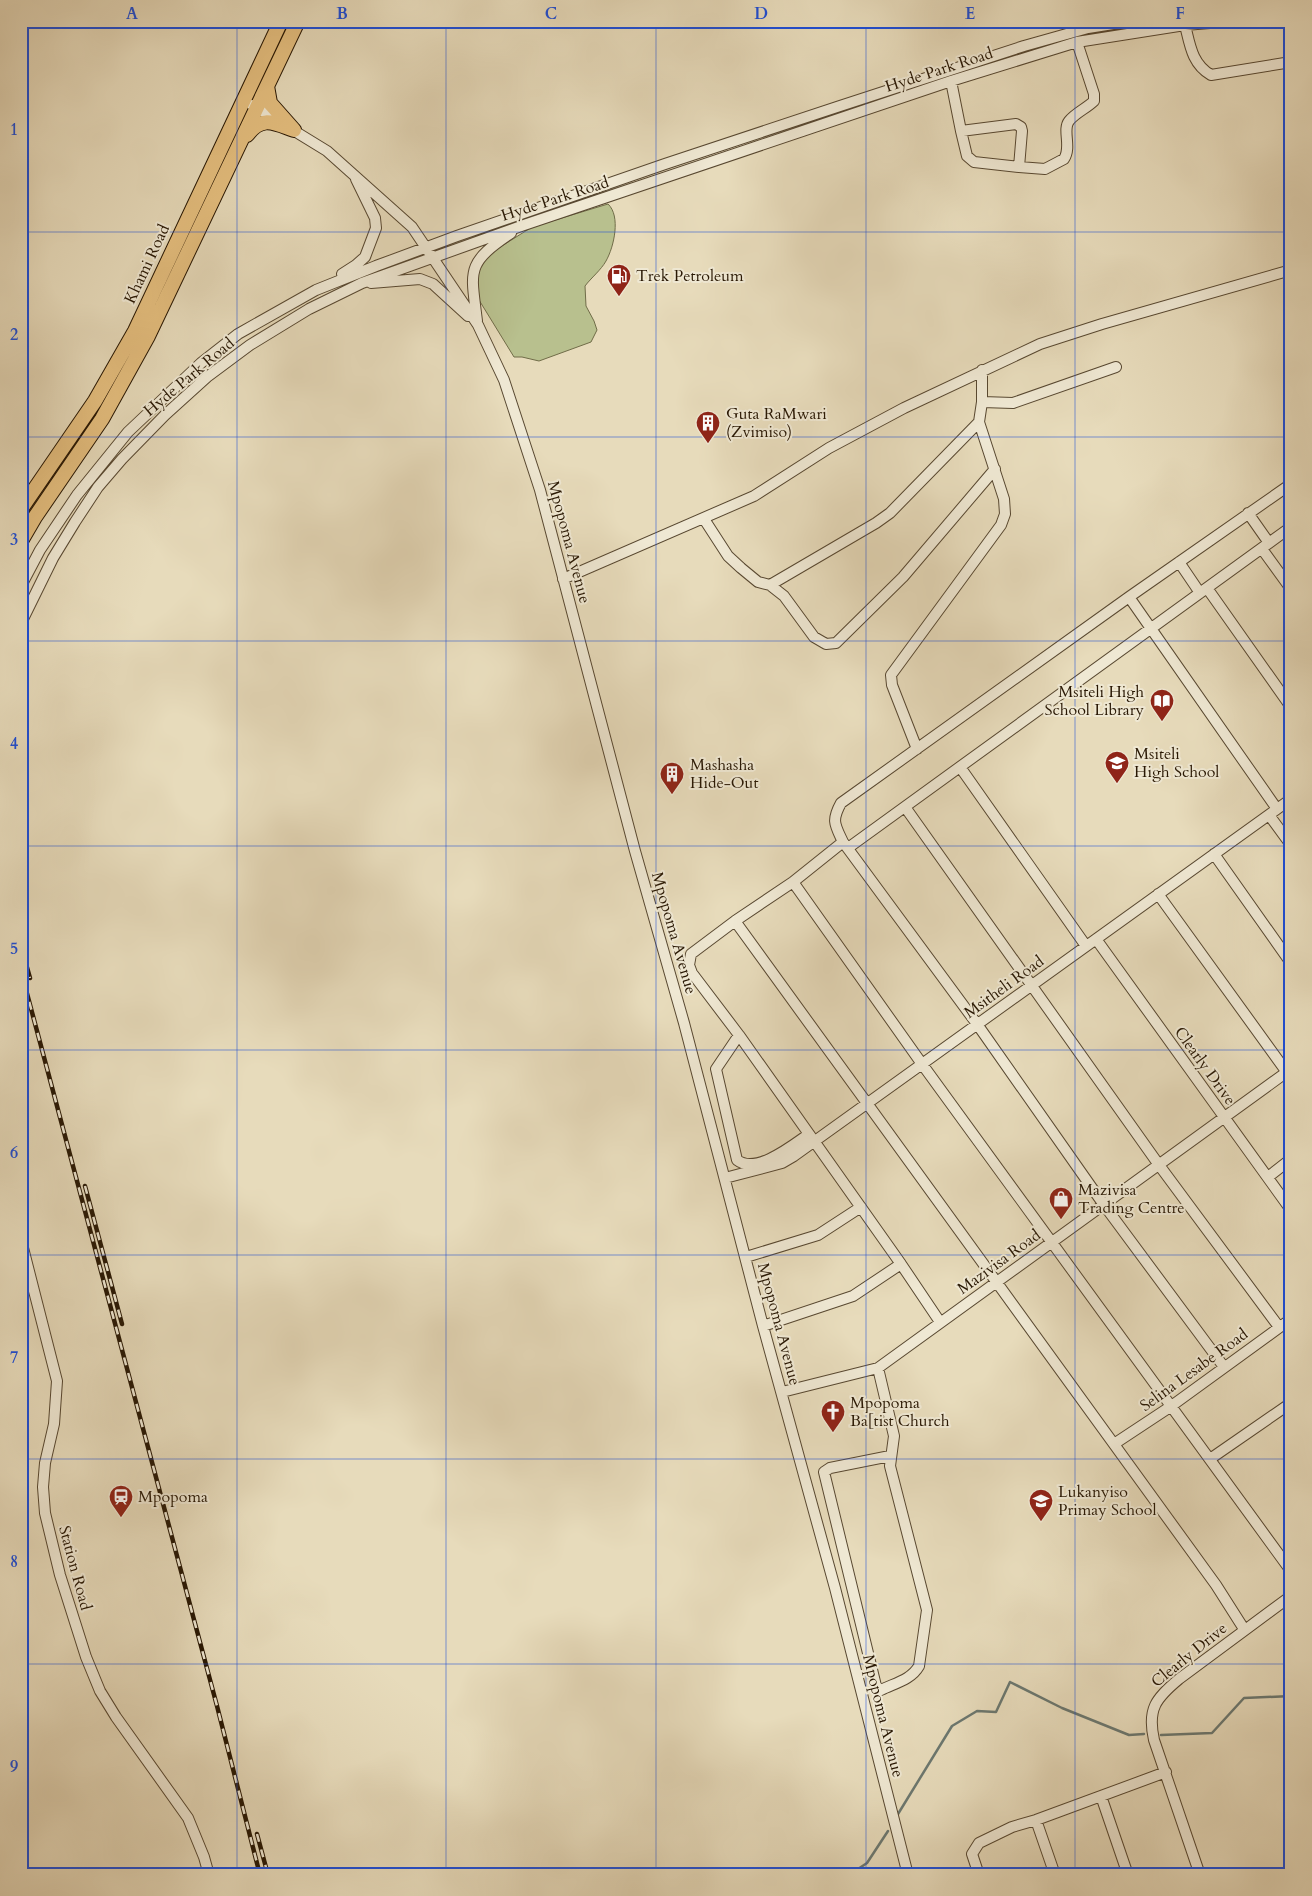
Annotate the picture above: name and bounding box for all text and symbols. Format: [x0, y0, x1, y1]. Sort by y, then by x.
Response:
text: A [126, 3, 138, 25]
text: B [336, 3, 348, 25]
text: C [545, 3, 557, 25]
text: D [754, 3, 768, 25]
text: E [965, 3, 975, 25]
text: F [1175, 3, 1185, 25]
street label: Hyde Park Road [882, 42, 996, 98]
text: 1 [10, 119, 18, 141]
street label: Hyde Park Road [498, 171, 612, 227]
street label: Khami Road [119, 220, 175, 307]
fuel station icon: Trek Petroleum [606, 263, 632, 297]
place label: Trek Petroleum [636, 265, 744, 287]
text: 2 [10, 324, 18, 346]
street label: Hyde Park Road [139, 332, 239, 421]
place label: Guta RaMwari (Zvimiso) [726, 403, 827, 443]
building icon: Guta RaMwari (Zvimiso) [695, 410, 721, 444]
street label: Mpopoma Avenue [542, 478, 596, 606]
text: 3 [10, 529, 18, 551]
place label: Msiteli High School Library [1044, 681, 1145, 721]
library icon: Msiteli High School Library [1149, 688, 1175, 722]
text: 4 [10, 733, 18, 755]
place label: Msiteli High School [1134, 743, 1219, 783]
school or university icon: Msiteli High School [1104, 750, 1130, 784]
place label: Mashasha Hide-Out [690, 754, 758, 794]
building icon: Mashasha Hide-Out [659, 761, 685, 795]
street label: Mpopoma Avenue [646, 869, 702, 997]
text: 5 [10, 938, 18, 960]
street label: Msitheli Road [959, 950, 1049, 1024]
street label: Clearly Drive [1169, 1022, 1241, 1110]
text: 6 [10, 1142, 18, 1164]
place label: Mazivisa Trading Centre [1078, 1179, 1185, 1219]
shop icon: Mazivisa Trading Centre [1048, 1186, 1074, 1220]
street label: Mazivisa Road [953, 1224, 1045, 1300]
street label: Mpopoma Avenue [752, 1260, 806, 1388]
street label: Selina Lesabe Road [1135, 1323, 1253, 1417]
text: 7 [10, 1347, 18, 1369]
place label: Mpopoma Ba[tist Church [850, 1392, 950, 1432]
church icon: Mpopoma Ba[tist Church [820, 1399, 846, 1433]
place label: Lukanyiso Primay School [1058, 1481, 1156, 1521]
station icon: Mpopoma [108, 1484, 134, 1518]
place label: Mpopoma [138, 1486, 208, 1508]
school or university icon: Lukanyiso Primay School [1028, 1488, 1054, 1522]
street label: Station Road [53, 1523, 97, 1613]
text: 8 [10, 1551, 18, 1573]
street label: Clearly Drive [1146, 1618, 1232, 1692]
street label: Mpopoma Avenue [857, 1652, 909, 1780]
text: 9 [10, 1756, 18, 1778]

